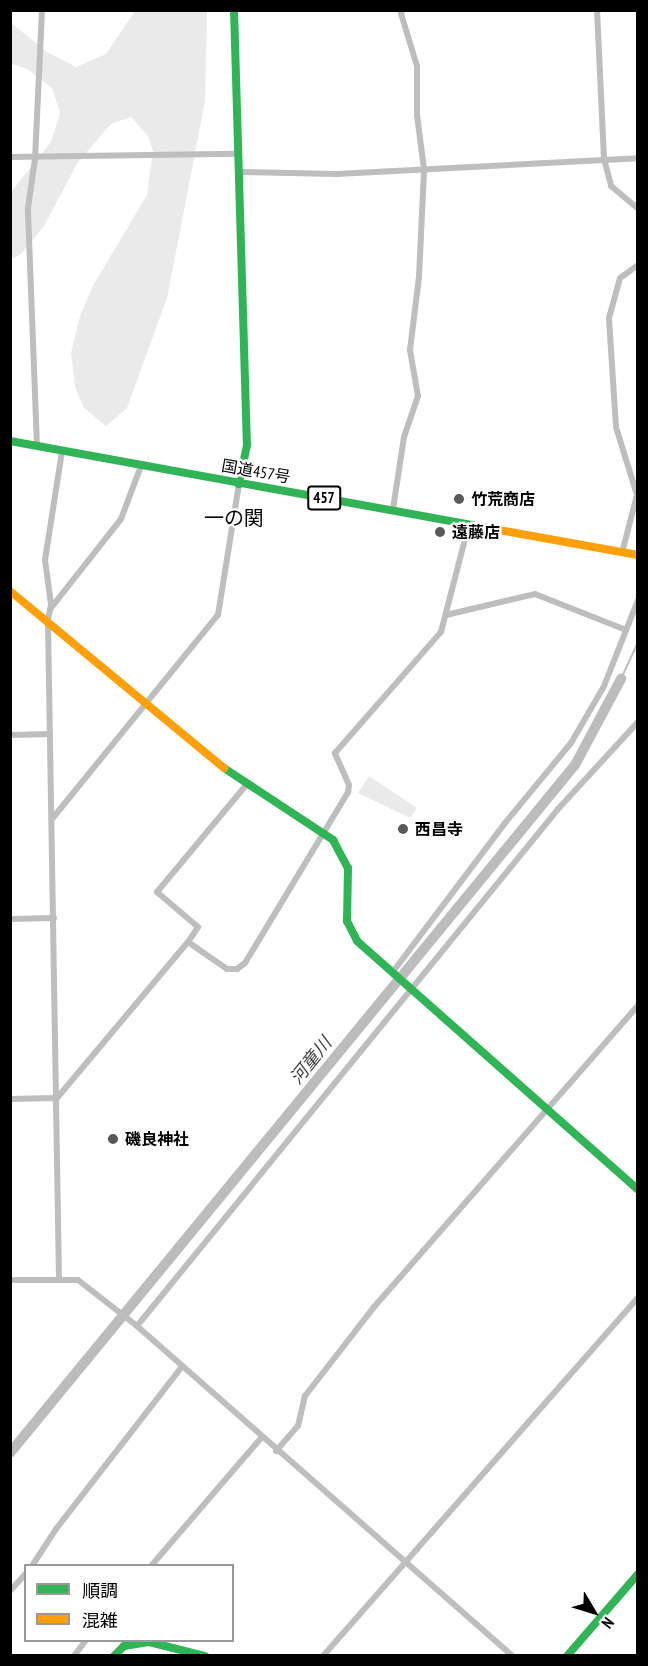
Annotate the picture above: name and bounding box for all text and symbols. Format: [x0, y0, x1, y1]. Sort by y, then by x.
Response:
street label: 国道457号 [220, 456, 292, 486]
road number: 457 [306, 486, 342, 510]
place label: 竹荒商店 [471, 489, 535, 509]
marker: 竹荒商店 [452, 492, 466, 506]
district label: 一の関 [204, 506, 264, 530]
place label: 遠藤店 [452, 522, 500, 542]
marker: 遠藤店 [433, 525, 447, 539]
place label: 西昌寺 [415, 819, 463, 839]
marker: 西昌寺 [396, 822, 410, 836]
water label: 河童川 [286, 1033, 336, 1089]
place label: 磯良神社 [125, 1129, 189, 1149]
marker: 磯良神社 [106, 1132, 120, 1146]
legend [24, 1564, 234, 1642]
text: 順調 [82, 1579, 118, 1602]
north arrow [564, 1582, 624, 1642]
text: 混雑 [82, 1609, 118, 1632]
text: N [598, 1614, 619, 1633]

